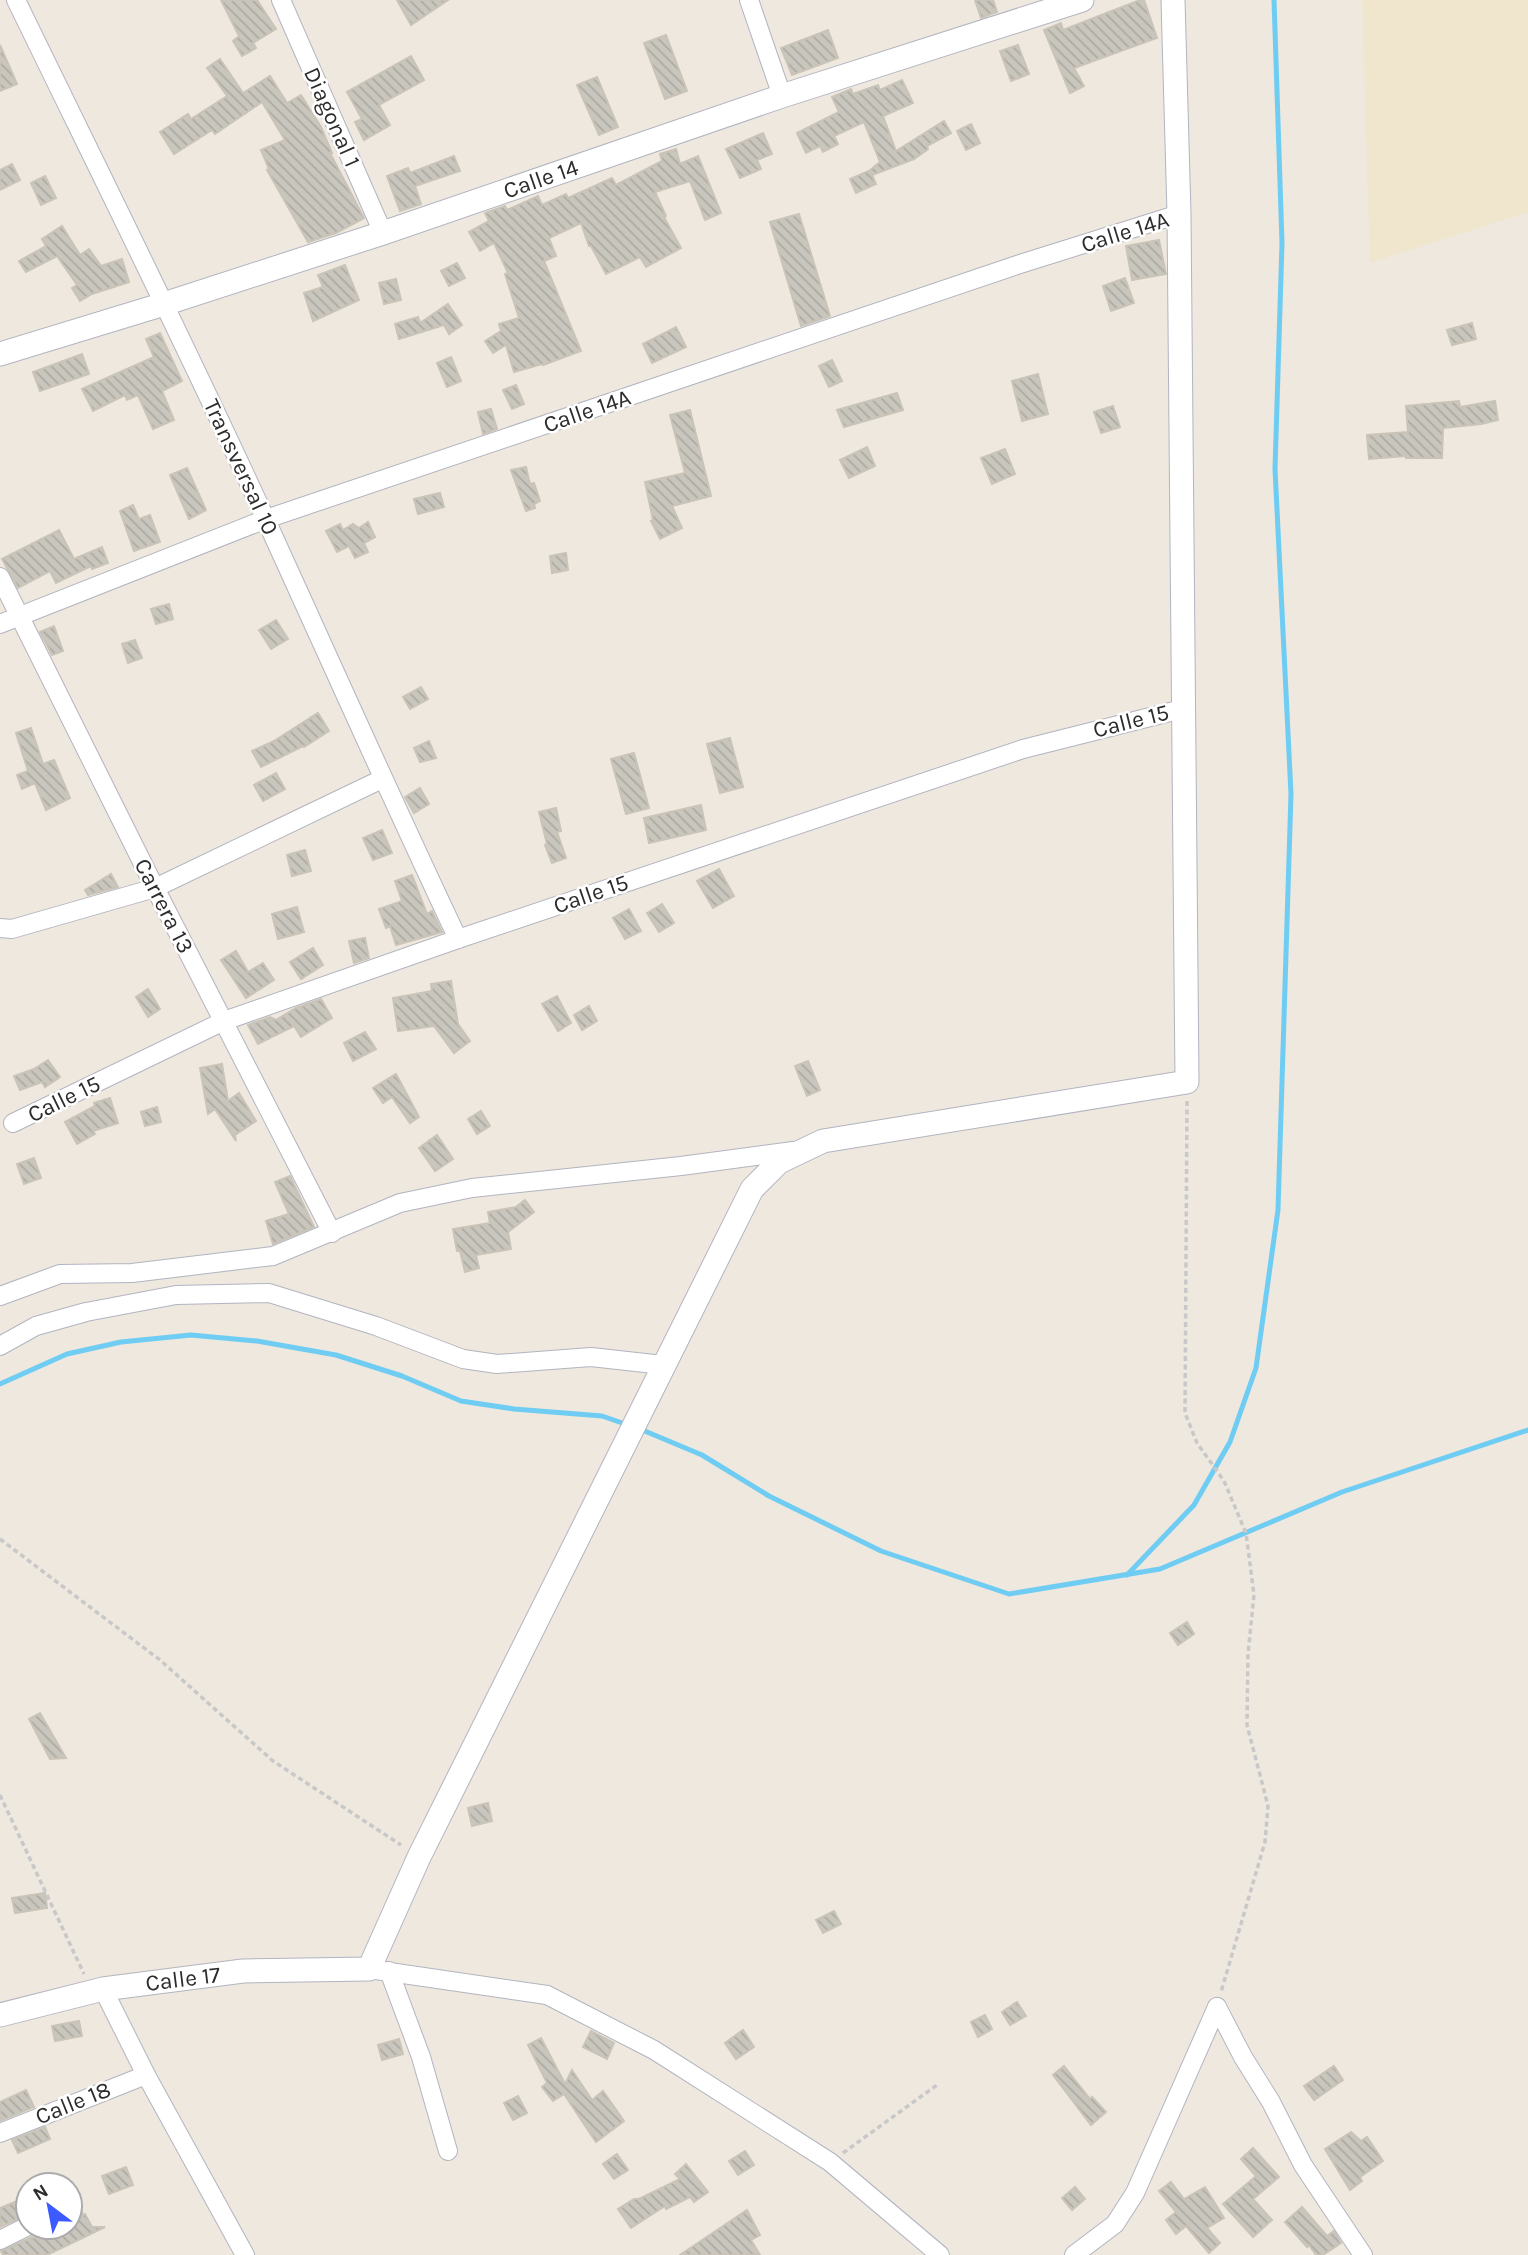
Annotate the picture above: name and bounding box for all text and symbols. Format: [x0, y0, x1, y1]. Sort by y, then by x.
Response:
street label: Diagonal 1 [298, 63, 366, 171]
street label: Calle 14 [500, 154, 582, 204]
street label: Calle 14A [1078, 206, 1172, 258]
street label: Calle 14A [540, 383, 634, 439]
street label: Transversal 10 [198, 395, 284, 539]
street label: Calle 15 [1090, 699, 1172, 743]
street label: Carrera 13 [129, 854, 199, 958]
street label: Calle 15 [550, 869, 632, 919]
street label: Calle 15 [23, 1070, 105, 1128]
street label: Calle 17 [144, 1961, 222, 1997]
street label: Calle 18 [31, 2076, 115, 2130]
north arrow [14, 2171, 84, 2241]
text: N [29, 2179, 52, 2205]

